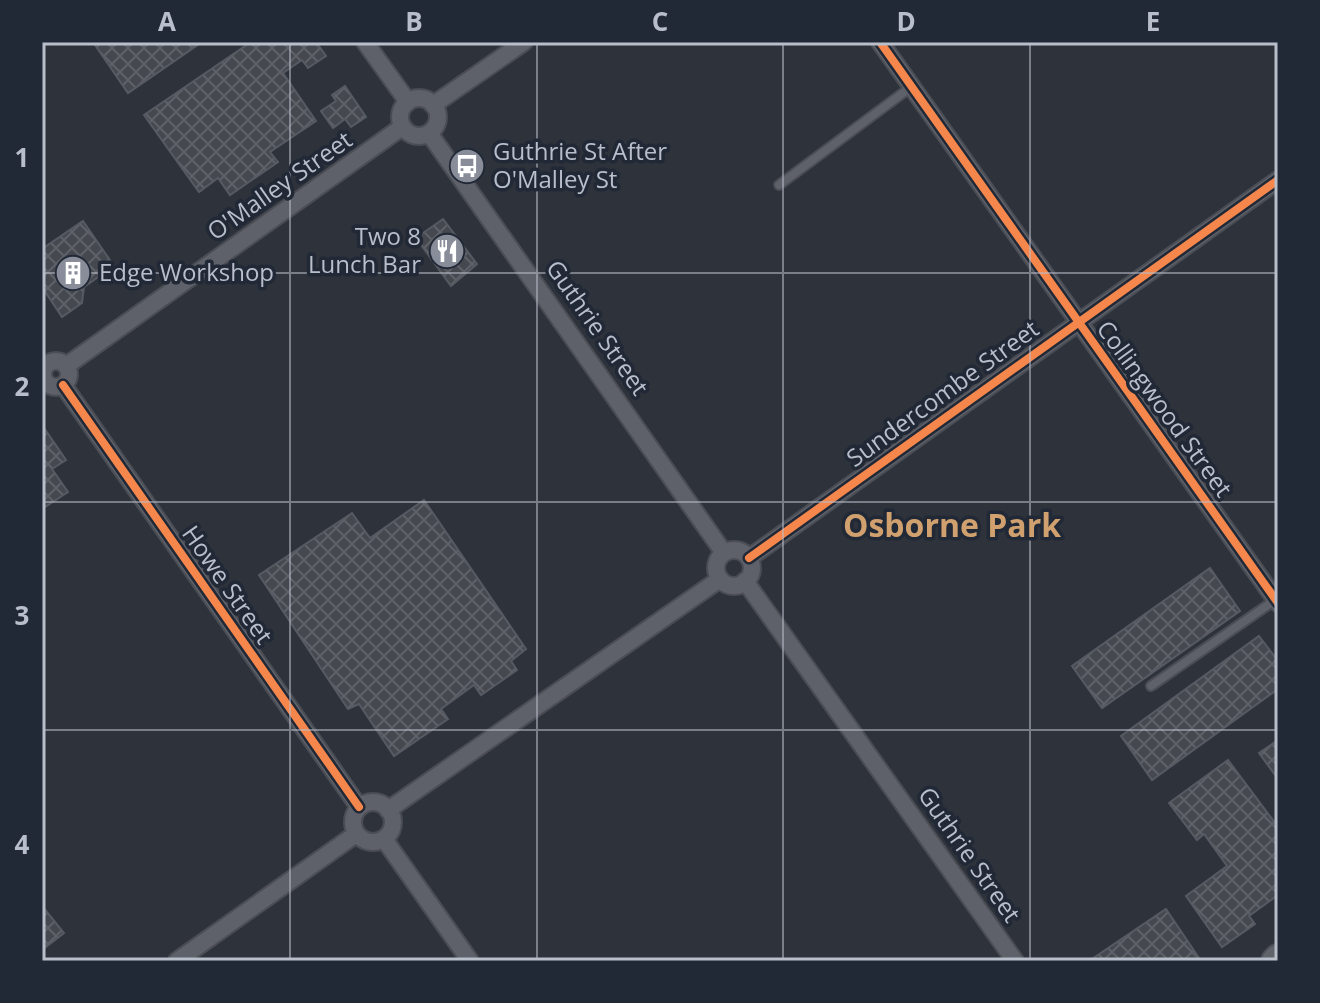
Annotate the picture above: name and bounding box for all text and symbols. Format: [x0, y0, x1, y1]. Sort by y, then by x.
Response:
text: A [158, 3, 176, 39]
text: B [405, 3, 423, 39]
text: C [652, 3, 668, 39]
text: D [896, 3, 916, 39]
text: E [1146, 3, 1160, 39]
street label: O'Malley Street [200, 123, 358, 247]
place label: Guthrie St After O'Malley St [493, 134, 667, 195]
text: 1 [15, 139, 29, 175]
bus stop icon: Guthrie St After O'Malley St [448, 147, 486, 185]
place label: Two 8 Lunch Bar [308, 219, 421, 280]
restaurant icon: Two 8 Lunch Bar [428, 232, 466, 270]
street label: Guthrie Street [539, 253, 657, 401]
building icon: Edge Workshop [54, 254, 92, 292]
place label: Edge Workshop [99, 255, 274, 288]
street label: Sundercombe Street [839, 312, 1045, 474]
street label: Collingwood Street [1090, 313, 1241, 503]
text: 2 [15, 368, 30, 404]
district label: Osborne Park [843, 503, 1061, 546]
street label: Howe Street [175, 518, 281, 650]
text: 3 [15, 597, 29, 633]
street label: Guthrie Street [911, 780, 1029, 928]
text: 4 [15, 826, 30, 862]

